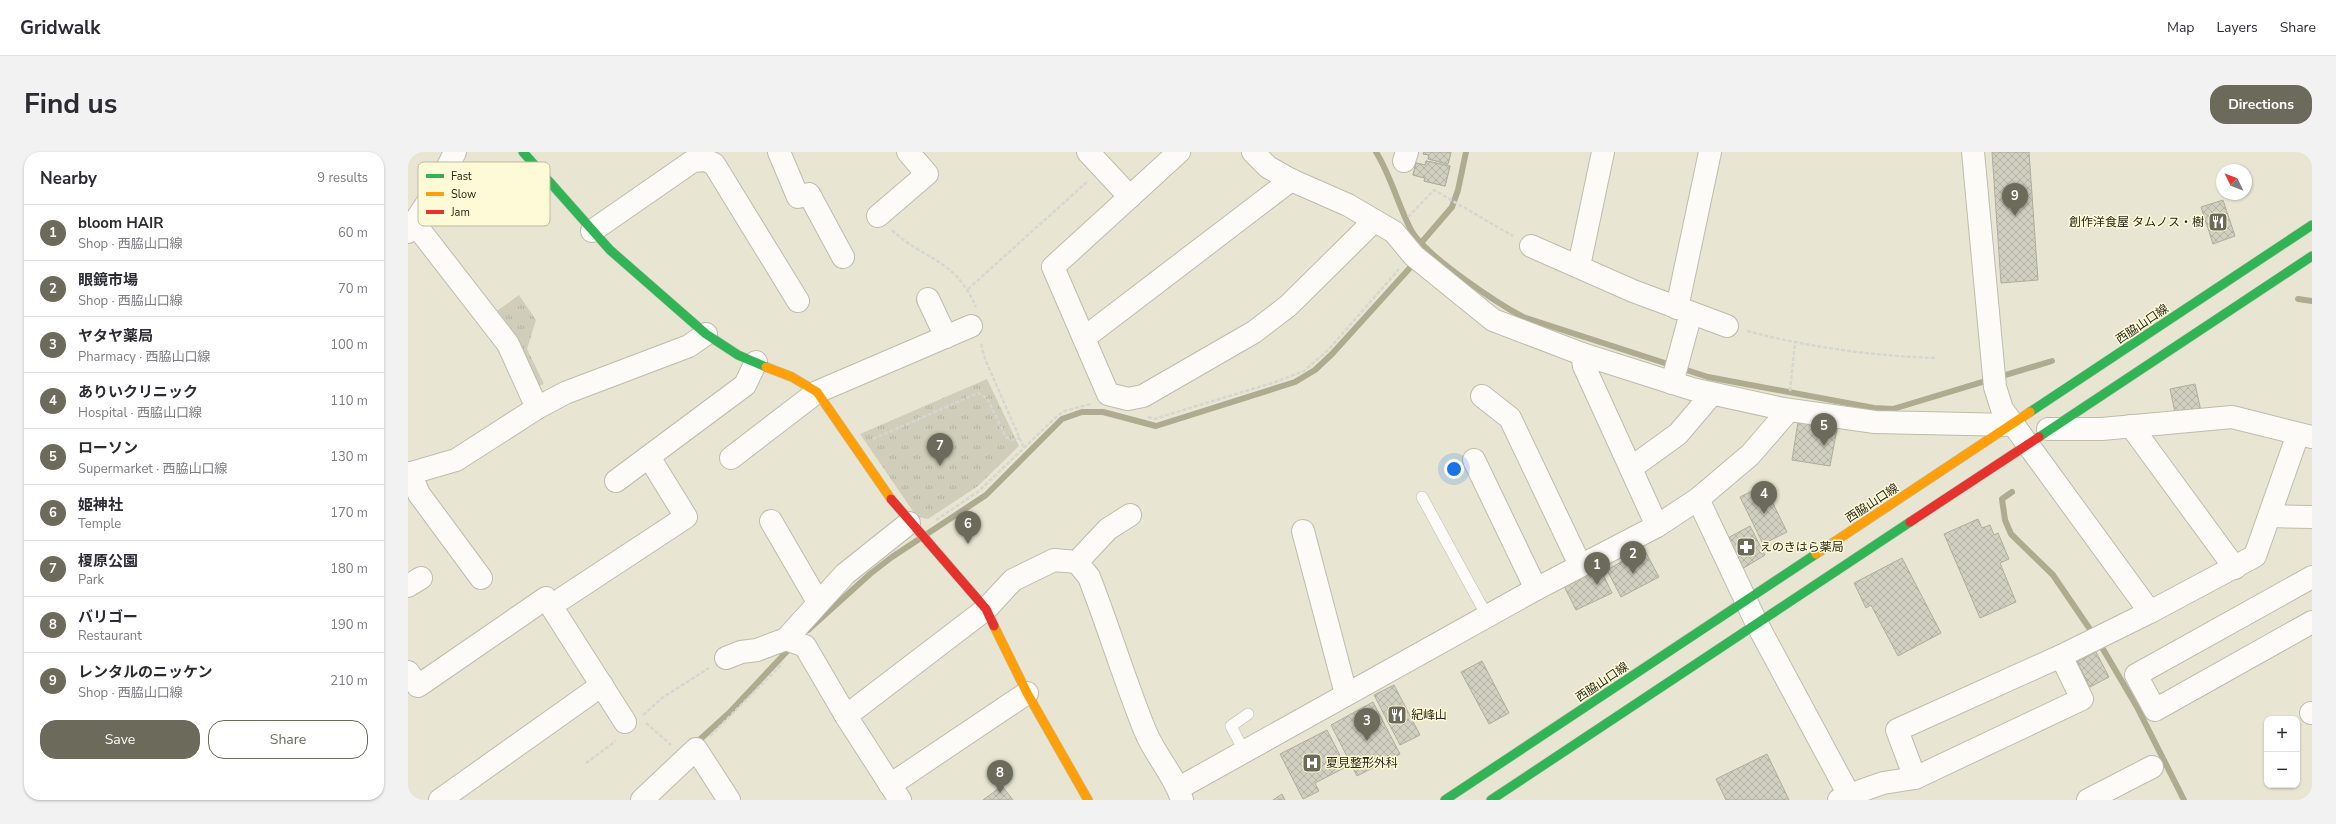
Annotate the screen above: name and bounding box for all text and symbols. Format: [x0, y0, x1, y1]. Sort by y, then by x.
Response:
text: Gridwalk [20, 15, 100, 41]
text: Map [2167, 18, 2194, 37]
text: Layers [2216, 18, 2258, 37]
text: Share [2280, 18, 2316, 37]
text: Find us [24, 85, 118, 123]
button: Directions [2210, 85, 2312, 124]
legend [418, 162, 550, 226]
north arrow [2216, 164, 2252, 200]
text: Nearby [40, 167, 97, 190]
text: 9 results [317, 169, 368, 187]
text: Fast [451, 169, 472, 184]
pin: 9 [2002, 183, 2028, 216]
text: Slow [451, 187, 476, 202]
text: Jam [450, 205, 470, 220]
restaurant icon: 創作洋食屋 タムノス・樹 [2207, 211, 2229, 233]
text: bloom HAIR [78, 213, 163, 233]
place label: 創作洋食屋 タムノス・樹 [2069, 214, 2204, 230]
text: 1 [49, 224, 57, 242]
text: 60 m [338, 224, 368, 242]
text: Shop · 西脇山口線 [78, 235, 183, 253]
text: 眼鏡市場 [78, 270, 138, 290]
text: 2 [49, 280, 57, 298]
text: 70 m [338, 280, 368, 298]
text: Shop · 西脇山口線 [78, 292, 183, 310]
street label: 西脇山口線 [2113, 301, 2171, 347]
text: ヤタヤ薬局 [78, 326, 153, 346]
text: 3 [49, 336, 57, 354]
text: 100 m [330, 336, 368, 354]
text: Pharmacy · 西脇山口線 [78, 348, 211, 366]
text: ありいクリニック [78, 382, 198, 402]
text: 4 [49, 392, 57, 410]
text: 110 m [330, 392, 368, 410]
text: Hospital · 西脇山口線 [78, 404, 202, 422]
pin: 5 [1811, 413, 1837, 446]
pin: 7 [927, 433, 953, 466]
text: ローソン [78, 438, 138, 458]
text: 5 [49, 448, 57, 466]
text: 130 m [330, 448, 368, 466]
your location [1444, 459, 1464, 479]
text: Supermarket · 西脇山口線 [78, 460, 228, 478]
street label: 西脇山口線 [1842, 480, 1902, 526]
pin: 4 [1751, 481, 1777, 514]
text: 姫神社 [78, 495, 123, 515]
text: 6 [49, 504, 57, 522]
text: 170 m [330, 504, 368, 522]
pin: 6 [955, 511, 981, 544]
text: Temple [78, 515, 121, 533]
pharmacy icon: えのきはら薬局 [1735, 536, 1757, 558]
place label: えのきはら薬局 [1760, 539, 1844, 555]
pin: 2 [1620, 541, 1646, 574]
text: 榎原公園 [78, 551, 138, 571]
pin: 1 [1584, 552, 1610, 585]
text: 7 [49, 560, 57, 578]
text: 180 m [330, 560, 368, 578]
text: Park [78, 571, 104, 589]
text: バリゴー [78, 607, 138, 627]
text: 8 [49, 616, 57, 634]
text: 190 m [330, 616, 368, 634]
text: Restaurant [78, 627, 142, 645]
street label: 西脇山口線 [1573, 659, 1631, 705]
text: レンタルのニッケン [78, 662, 213, 682]
text: 9 [49, 672, 57, 690]
text: 210 m [330, 672, 368, 690]
text: Shop · 西脇山口線 [78, 684, 183, 702]
restaurant icon: 紀峰山 [1386, 704, 1408, 726]
place label: 紀峰山 [1411, 707, 1447, 723]
pin: 3 [1354, 708, 1380, 741]
map controls [2264, 716, 2300, 788]
button: + [2264, 716, 2300, 752]
button: Save [40, 720, 200, 759]
button: Share [208, 720, 368, 759]
hospital icon: 夏見整形外科 [1301, 752, 1323, 774]
button: − [2264, 752, 2300, 788]
place label: 夏見整形外科 [1326, 755, 1398, 771]
pin: 8 [987, 760, 1013, 793]

